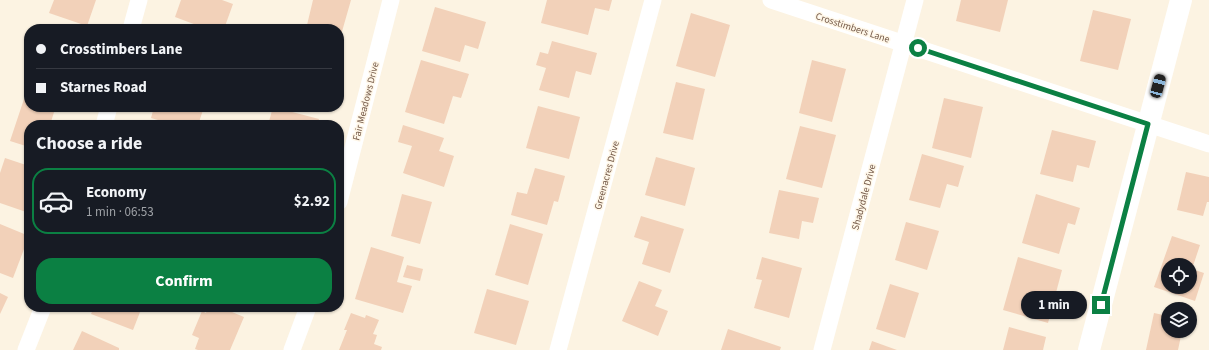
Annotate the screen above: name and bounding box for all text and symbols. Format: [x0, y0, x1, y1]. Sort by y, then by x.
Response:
street label: Crosstimbers Lane [814, 9, 892, 47]
text: Crosstimbers Lane [60, 39, 182, 60]
route start [909, 39, 927, 57]
street label: Fair Meadows Drive [349, 60, 383, 142]
car [1149, 73, 1167, 99]
text: Starnes Road [60, 77, 147, 98]
text: Choose a ride [36, 131, 142, 156]
street label: Greenacres Drive [591, 139, 623, 211]
street label: Shadydale Drive [848, 163, 880, 232]
text: Economy [86, 182, 147, 203]
icon: car [38, 183, 74, 219]
text: $2.92 [294, 191, 330, 212]
text: 1 min · 06:53 [86, 203, 154, 221]
button: Confirm [36, 258, 332, 304]
map controls [1161, 258, 1197, 338]
button: locate [1161, 258, 1197, 294]
callout: 1 min [1021, 291, 1087, 319]
text: 1 min [1038, 296, 1070, 314]
route end [1092, 296, 1110, 314]
button: layers [1161, 302, 1197, 338]

